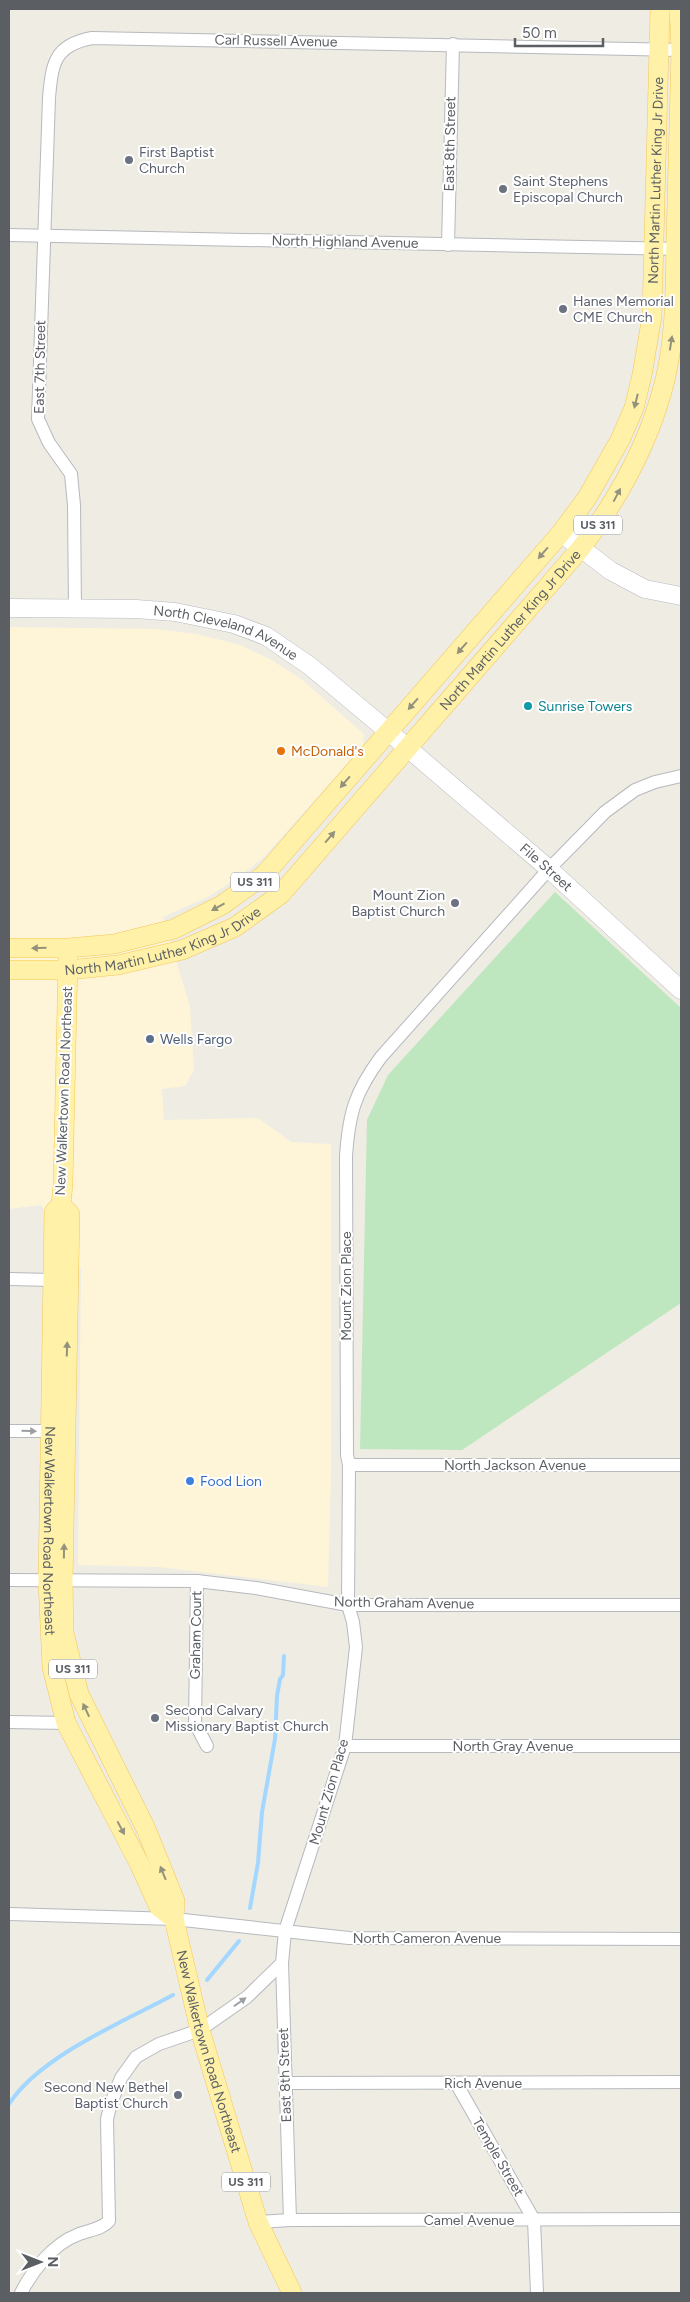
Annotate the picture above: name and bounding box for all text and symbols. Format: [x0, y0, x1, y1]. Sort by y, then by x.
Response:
scale bar [515, 15, 602, 47]
text: 50 m [522, 24, 557, 42]
street label: Carl Russell Avenue [214, 31, 338, 51]
street label: North Martin Luther King Jr Drive [644, 76, 667, 284]
street label: East 8th Street [441, 96, 459, 192]
place label: First Baptist Church [139, 144, 214, 177]
marker: First Baptist Church [123, 154, 135, 166]
place label: Saint Stephens Episcopal Church [513, 173, 623, 206]
marker: Saint Stephens Episcopal Church [497, 183, 509, 195]
street label: North Highland Avenue [271, 232, 419, 252]
place label: Hanes Memorial CME Church [573, 293, 674, 326]
marker: Hanes Memorial CME Church [557, 303, 569, 315]
street label: East 7th Street [31, 320, 49, 414]
one-way arrow [667, 335, 675, 351]
one-way arrow [631, 393, 639, 408]
one-way arrow [613, 488, 621, 503]
road number: US 311 [574, 516, 622, 534]
street label: North Martin Luther King Jr Drive [436, 546, 585, 714]
one-way arrow [538, 547, 549, 560]
street label: North Cleveland Avenue [153, 602, 302, 664]
one-way arrow [456, 641, 467, 654]
one-way arrow [408, 697, 419, 710]
place label: Sunrise Towers [538, 698, 632, 715]
marker: Sunrise Towers [522, 700, 534, 712]
place label: McDonald's [291, 743, 364, 760]
marker: McDonald's [275, 745, 287, 757]
one-way arrow [340, 775, 351, 788]
one-way arrow [325, 831, 336, 844]
street label: File Street [517, 839, 576, 895]
road number: US 311 [231, 872, 279, 892]
place label: Mount Zion Baptist Church [351, 887, 445, 920]
marker: Mount Zion Baptist Church [449, 897, 461, 909]
street label: North Martin Luther King Jr Drive [64, 903, 264, 979]
one-way arrow [211, 903, 225, 911]
one-way arrow [30, 944, 46, 952]
street label: New Walkertown Road Northeast [52, 986, 76, 1196]
place label: Wells Fargo [160, 1031, 232, 1048]
marker: Wells Fargo [144, 1033, 156, 1045]
street label: Mount Zion Place [338, 1231, 355, 1341]
one-way arrow [64, 1341, 72, 1357]
street label: New Walkertown Road Northeast [39, 1426, 59, 1636]
one-way arrow [22, 1427, 38, 1435]
street label: North Jackson Avenue [444, 1457, 586, 1474]
place label: Food Lion [200, 1473, 262, 1490]
marker: Food Lion [184, 1475, 196, 1487]
one-way arrow [60, 1543, 68, 1559]
street label: Graham Court [187, 1590, 205, 1680]
street label: North Graham Avenue [334, 1593, 475, 1613]
road number: US 311 [49, 1660, 97, 1678]
place label: Second Calvary Missionary Baptist Church [165, 1702, 329, 1735]
one-way arrow [82, 1703, 90, 1717]
marker: Second Calvary Missionary Baptist Church [149, 1712, 161, 1724]
street label: Mount Zion Place [306, 1737, 352, 1847]
street label: North Gray Avenue [453, 1738, 574, 1755]
one-way arrow [117, 1821, 125, 1835]
one-way arrow [159, 1866, 167, 1880]
street label: North Cameron Avenue [353, 1930, 502, 1947]
street label: New Walkertown Road Northeast [173, 1948, 245, 2155]
one-way arrow [233, 1997, 247, 2007]
street label: East 8th Street [275, 2027, 295, 2123]
street label: Rich Avenue [444, 2075, 522, 2092]
place label: Second New Bethel Baptist Church [44, 2079, 168, 2112]
marker: Second New Bethel Baptist Church [172, 2089, 184, 2101]
street label: Temple Street [469, 2115, 527, 2199]
road number: US 311 [222, 2172, 270, 2192]
street label: Camel Avenue [424, 2212, 515, 2229]
north arrow [15, 2237, 65, 2287]
text: N [44, 2257, 61, 2267]

